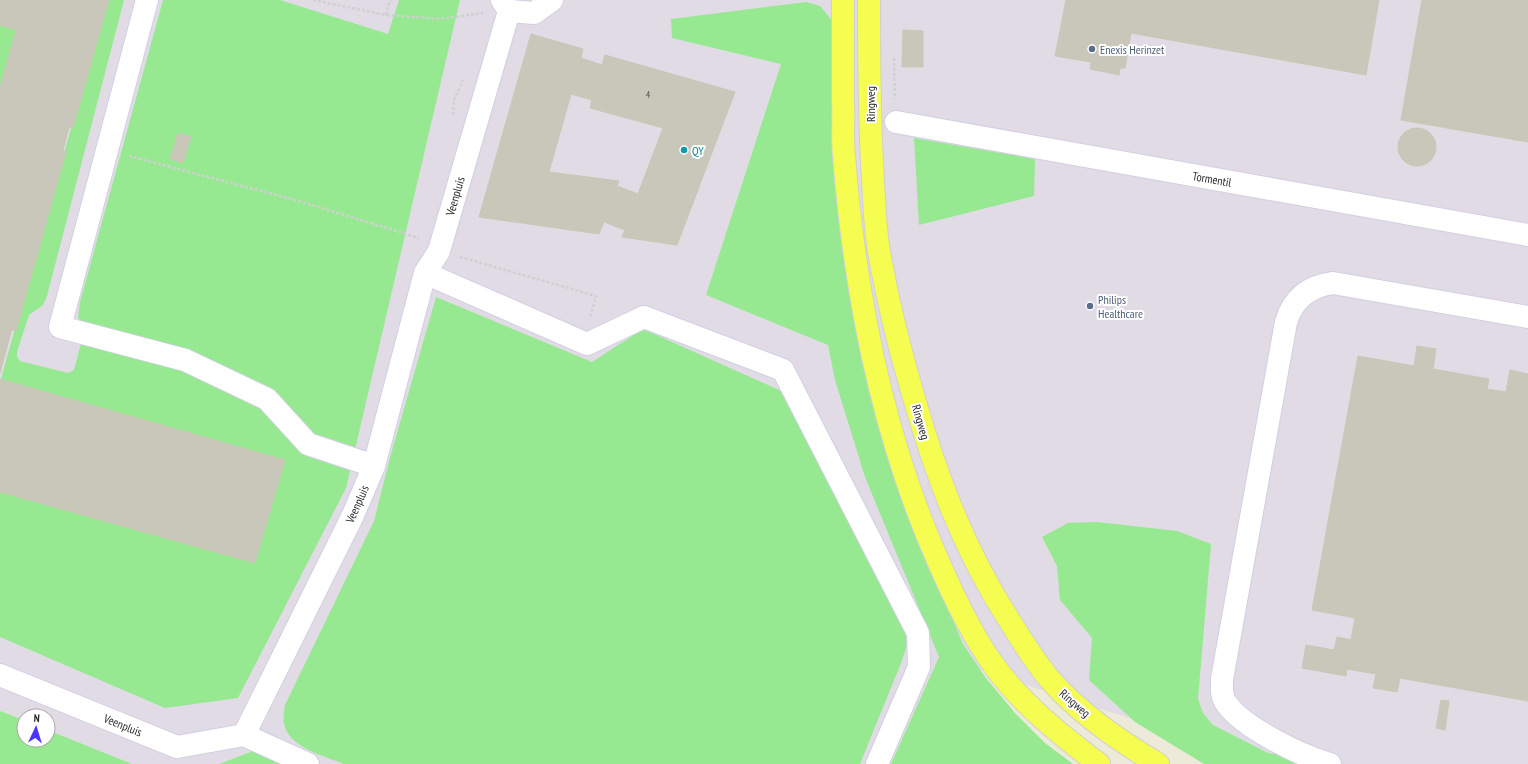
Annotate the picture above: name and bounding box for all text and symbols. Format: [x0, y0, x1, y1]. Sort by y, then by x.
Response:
place label: Enexis Herinzet [1100, 42, 1165, 57]
marker: Enexis Herinzet [1087, 44, 1097, 54]
street label: Ringweg [863, 86, 878, 122]
house number: 4 [646, 88, 651, 101]
place label: QY [692, 143, 704, 158]
marker: QY [679, 145, 689, 155]
street label: Tormentil [1191, 168, 1233, 190]
street label: Veenpluis [442, 175, 468, 218]
place label: Philips Healthcare [1098, 292, 1143, 321]
marker: Philips Healthcare [1085, 301, 1095, 311]
street label: Ringweg [909, 403, 933, 441]
street label: Veenpluis [342, 483, 372, 526]
street label: Ringweg [1057, 686, 1093, 720]
north arrow [16, 708, 56, 748]
street label: Veenpluis [101, 710, 144, 739]
text: N [33, 711, 40, 725]

